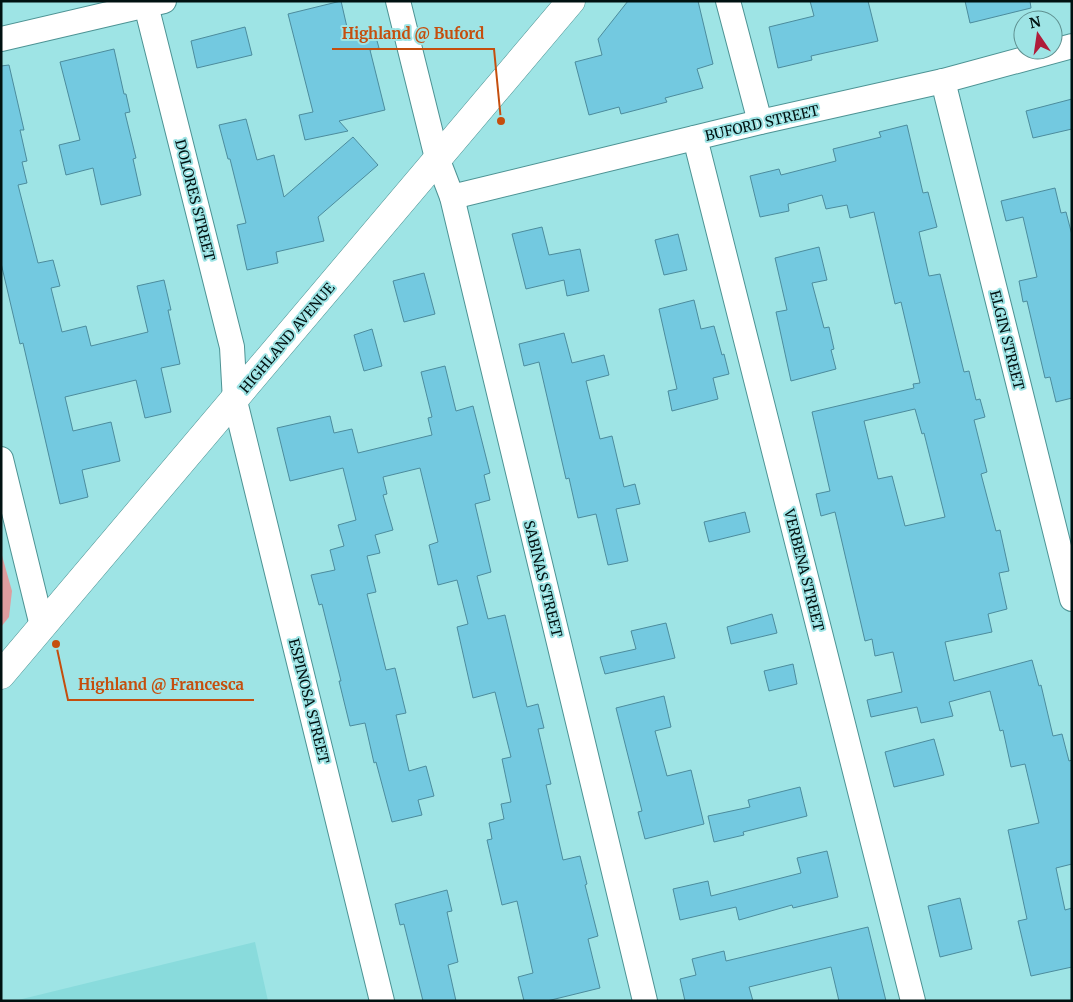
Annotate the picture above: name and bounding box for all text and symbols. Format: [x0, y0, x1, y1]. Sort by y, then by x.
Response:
north arrow [1013, 10, 1063, 60]
text: N [1028, 12, 1042, 32]
callout: Highland @ Buford [332, 19, 494, 49]
text: Highland @ Buford [342, 24, 484, 43]
street label: BUFORD STREET [703, 101, 821, 145]
street label: DOLORES STREET [171, 137, 219, 263]
street label: HIGHLAND AVENUE [236, 279, 338, 397]
street label: ELGIN STREET [986, 288, 1028, 392]
street label: VERBENA STREET [780, 506, 828, 633]
street label: SABINAS STREET [520, 519, 566, 640]
street label: ESPINOSA STREET [285, 637, 333, 766]
callout: Highland @ Francesca [68, 670, 254, 700]
text: Highland @ Francesca [78, 675, 245, 694]

